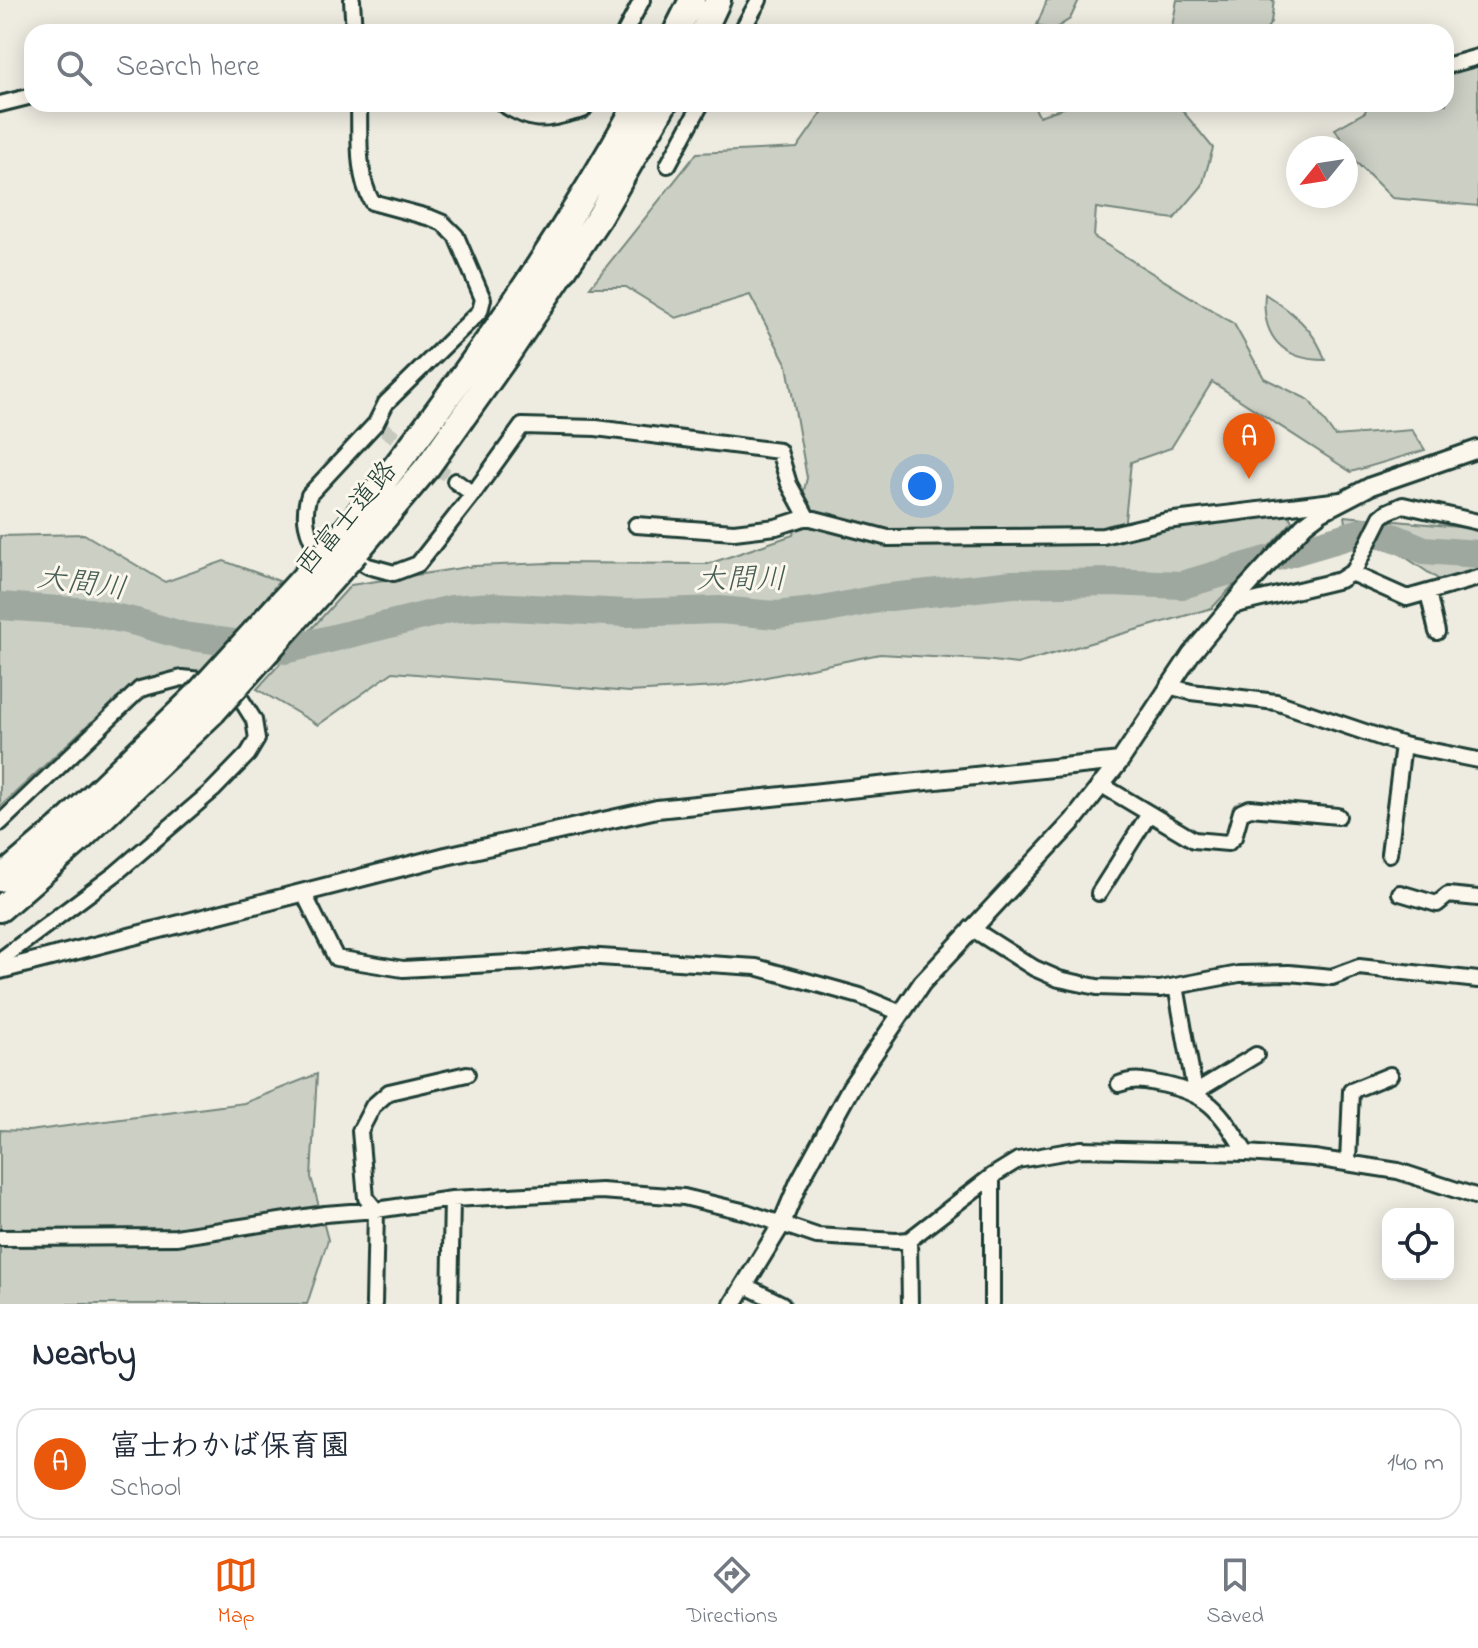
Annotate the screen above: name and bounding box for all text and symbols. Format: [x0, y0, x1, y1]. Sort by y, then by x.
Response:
search box [24, 24, 1454, 112]
icon: search [52, 46, 96, 90]
text: Search here [116, 46, 260, 90]
north arrow [1286, 136, 1358, 208]
pin: A [1223, 413, 1275, 479]
street label: 西富士道路 [287, 452, 408, 586]
your location [902, 466, 942, 506]
water label: 大間川 [34, 557, 129, 613]
water label: 大間川 [696, 559, 786, 603]
map controls [1382, 1208, 1454, 1280]
button: locate [1382, 1208, 1454, 1280]
text: Nearby [32, 1331, 136, 1381]
text: 富士わかば保育園 [110, 1426, 350, 1470]
text: A [52, 1445, 68, 1483]
text: 140 m [1387, 1445, 1444, 1483]
text: School [110, 1470, 181, 1508]
tab: Map [214, 1553, 258, 1633]
tab: Directions [687, 1553, 778, 1633]
tab: Saved [1206, 1553, 1264, 1633]

